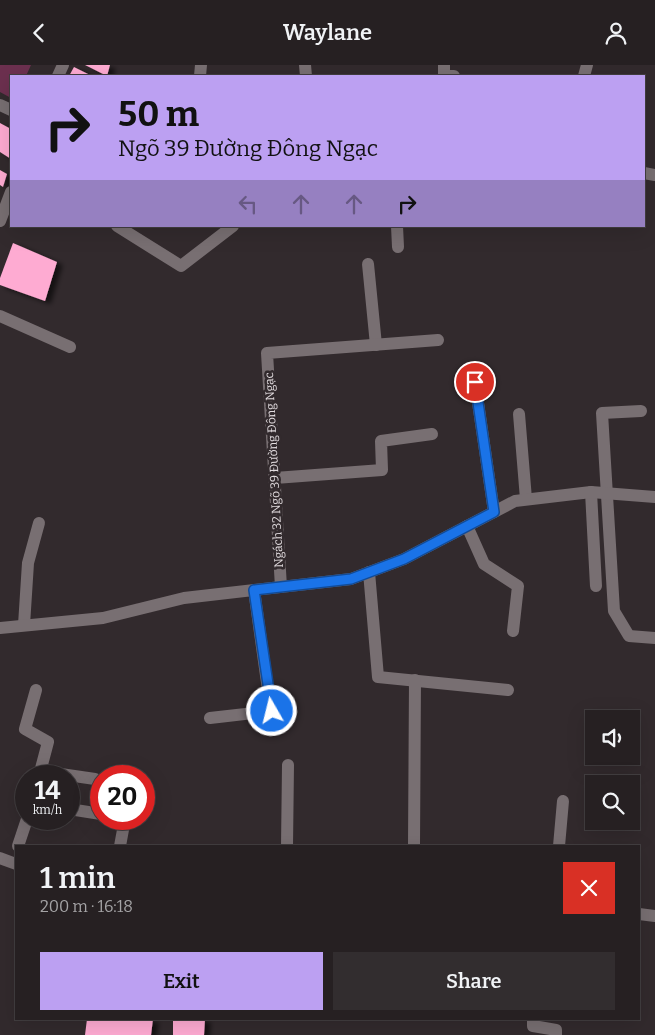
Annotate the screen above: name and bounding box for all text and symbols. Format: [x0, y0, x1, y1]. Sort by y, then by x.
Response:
icon: back [25, 19, 53, 47]
text: Waylane [283, 19, 372, 46]
icon: person [602, 19, 630, 47]
text: 50 m [118, 93, 199, 135]
icon: right [35, 95, 100, 160]
text: Ngõ 39 Đường Đông Ngạc [118, 135, 378, 162]
icon: left [234, 190, 262, 218]
icon: ahead [287, 190, 315, 218]
icon: ahead [340, 190, 368, 218]
icon: right [393, 190, 421, 218]
pin [454, 361, 496, 403]
icon: arrive [461, 368, 489, 396]
street label: Ngách 32 Ngõ 39 Đường Đông Ngạc [262, 372, 286, 568]
position arrow [245, 684, 297, 736]
map controls [585, 710, 640, 830]
button: sound [585, 710, 640, 765]
speed limit sign: 20 [90, 765, 155, 830]
button: search [585, 775, 640, 830]
text: 14 [34, 776, 61, 806]
text: km/h [33, 803, 62, 817]
text: 1 min [40, 860, 115, 896]
button: close [563, 862, 615, 914]
text: 200 m · 16:18 [40, 897, 133, 916]
button: Exit [40, 952, 323, 1010]
button: Share [333, 952, 615, 1010]

